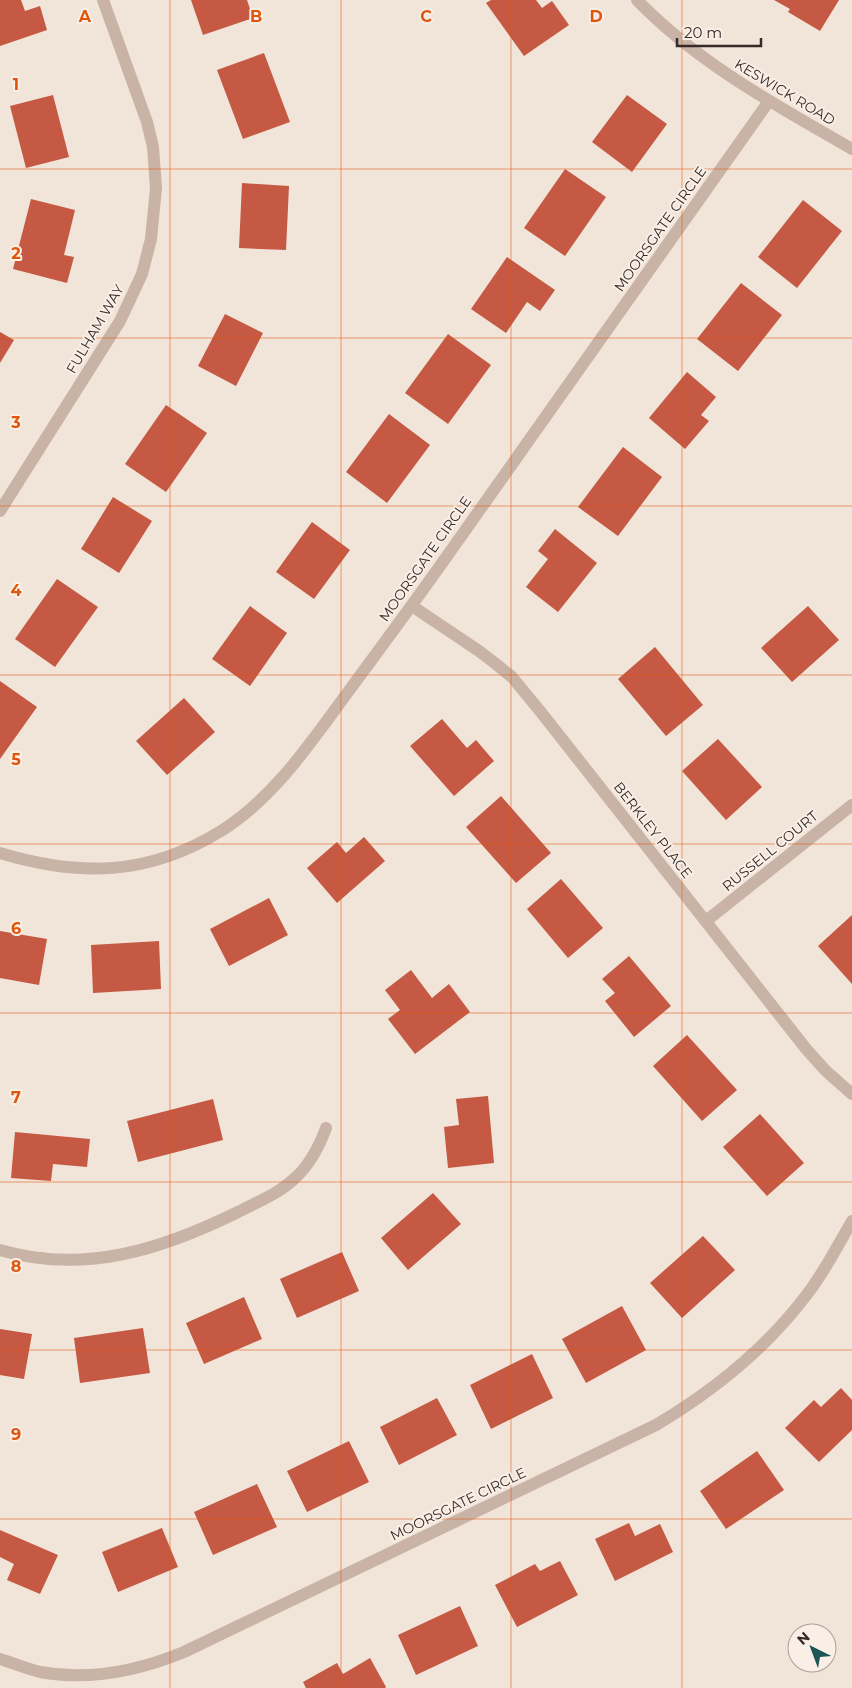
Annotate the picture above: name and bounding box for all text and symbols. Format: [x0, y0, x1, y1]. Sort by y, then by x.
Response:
text: A [78, 7, 92, 26]
text: B [250, 7, 262, 26]
text: C [420, 7, 432, 26]
text: D [589, 7, 603, 26]
scale bar [677, 15, 761, 47]
text: 20 m [684, 23, 722, 42]
street label: KESWICK ROAD [731, 55, 839, 129]
text: 1 [13, 75, 19, 94]
street label: MOORSGATE CIRCLE [610, 163, 710, 295]
text: 2 [11, 244, 21, 263]
street label: FULHAM WAY [62, 281, 128, 377]
text: 3 [10, 413, 21, 432]
street label: MOORSGATE CIRCLE [375, 493, 475, 625]
text: 4 [10, 581, 22, 600]
text: 5 [11, 750, 21, 769]
street label: BERKLEY PLACE [610, 778, 696, 882]
street label: RUSSELL COURT [718, 807, 822, 895]
text: 6 [11, 919, 21, 938]
text: 7 [11, 1088, 21, 1107]
text: 8 [11, 1257, 21, 1276]
text: 9 [11, 1425, 21, 1444]
street label: MOORSGATE CIRCLE [387, 1463, 529, 1545]
north arrow [787, 1623, 837, 1673]
text: N [793, 1628, 814, 1649]

